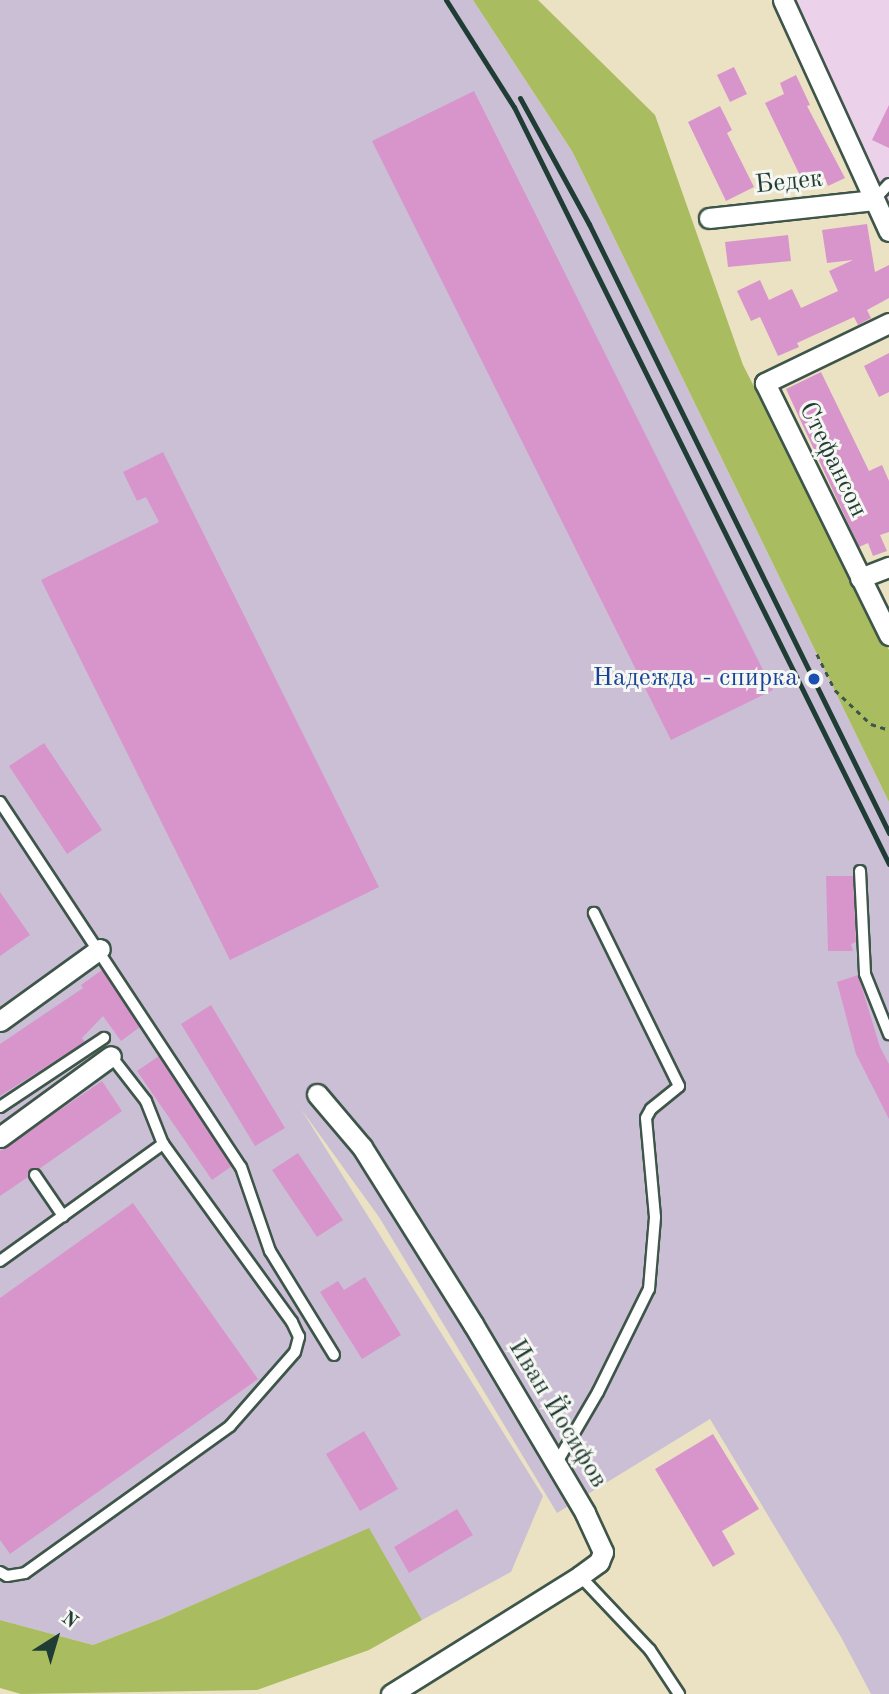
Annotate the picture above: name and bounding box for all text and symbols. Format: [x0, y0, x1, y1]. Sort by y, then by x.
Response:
street label: Бедек [753, 164, 825, 202]
street label: Стефансон [791, 397, 873, 523]
place label: Надежда - спирка [593, 663, 798, 695]
marker: Надежда - спирка [804, 669, 824, 689]
street label: Иван Йосифов [500, 1334, 614, 1494]
north arrow [21, 1603, 91, 1673]
text: N [57, 1609, 80, 1633]

